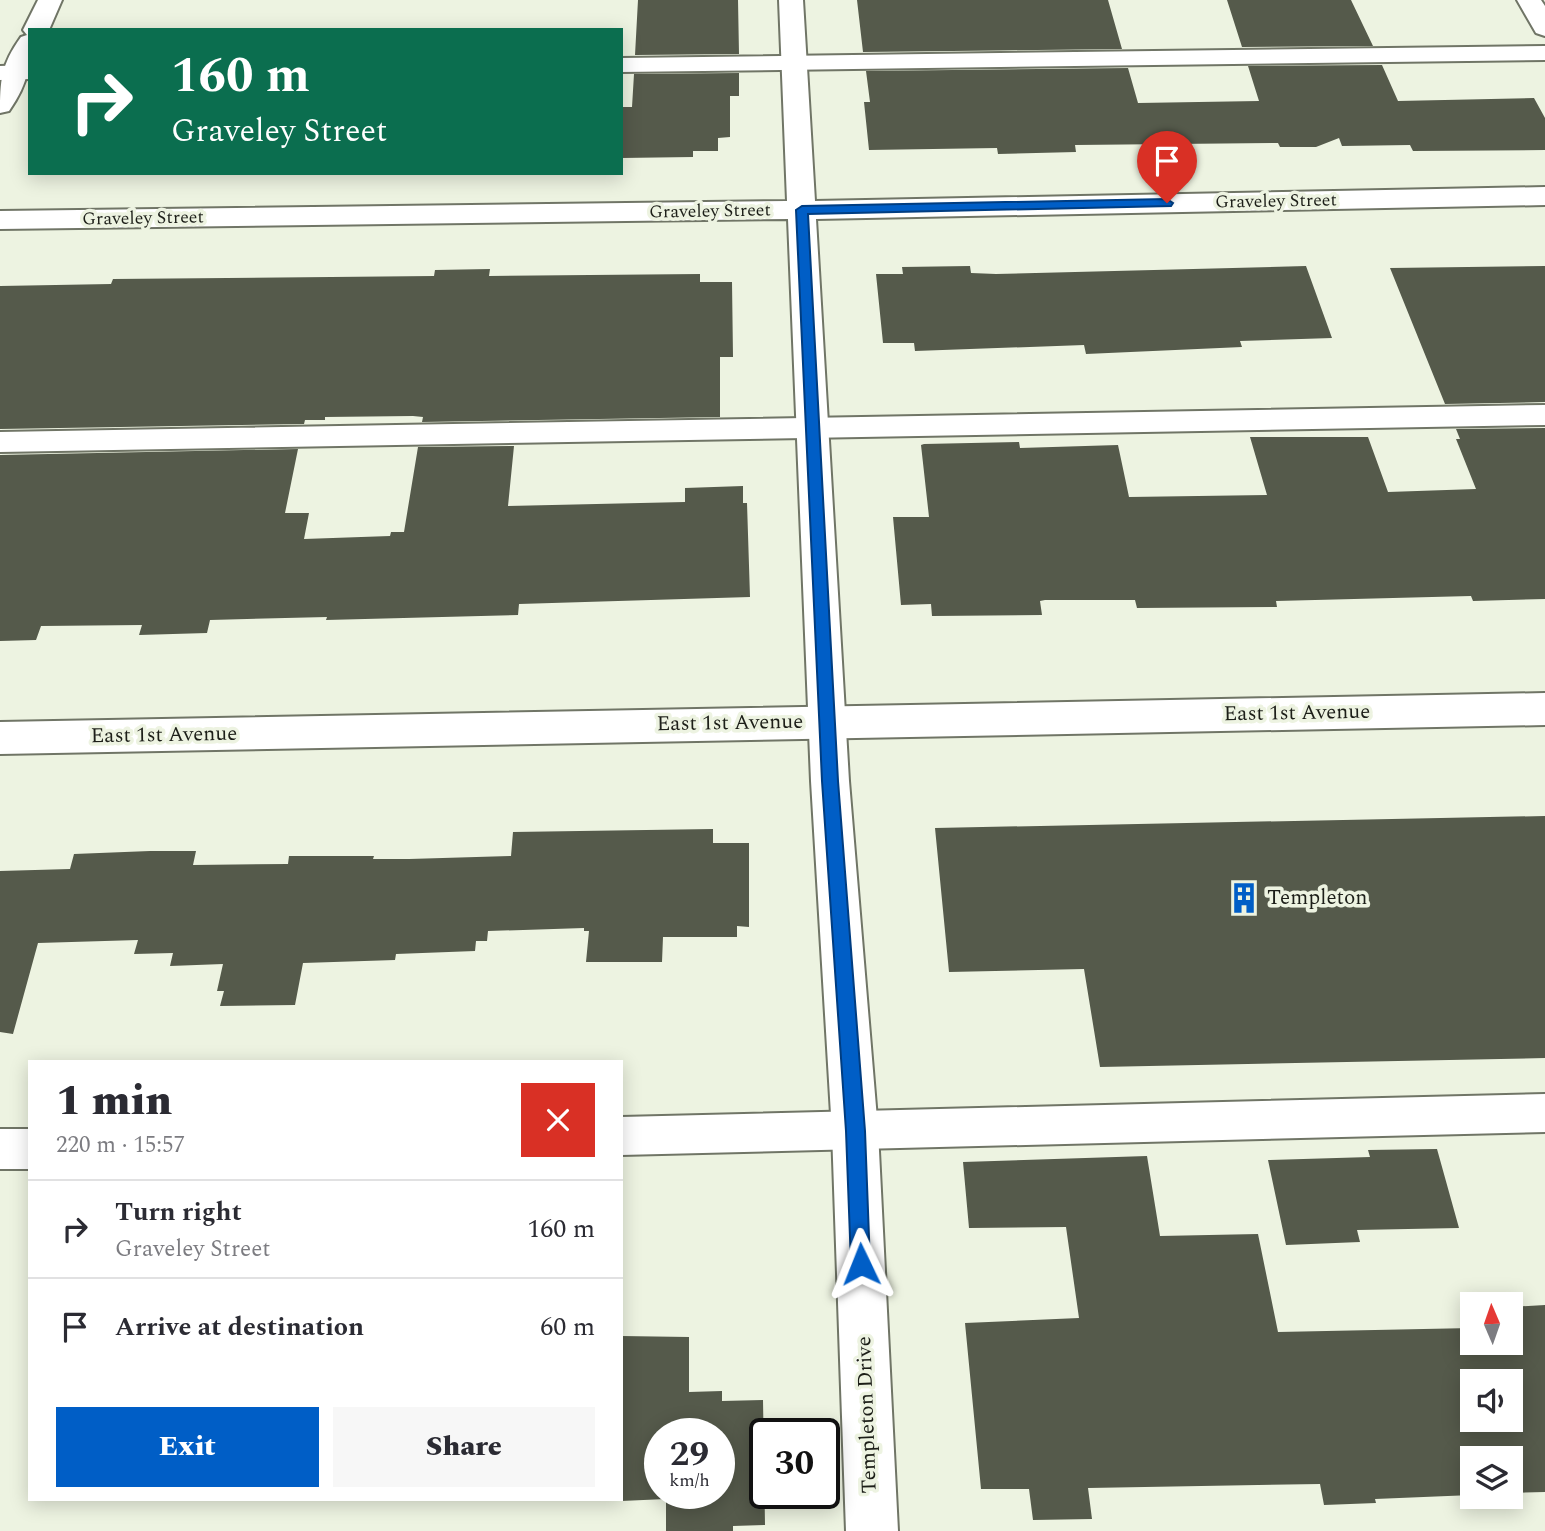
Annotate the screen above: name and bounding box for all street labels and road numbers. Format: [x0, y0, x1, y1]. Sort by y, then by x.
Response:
street label: Graveley Street [1215, 186, 1337, 216]
street label: Graveley Street [649, 196, 771, 226]
street label: Graveley Street [82, 203, 204, 233]
street label: East 1st Avenue [1223, 696, 1371, 730]
street label: East 1st Avenue [656, 706, 804, 740]
street label: East 1st Avenue [90, 718, 238, 752]
street label: Templeton Drive [848, 1336, 886, 1494]

